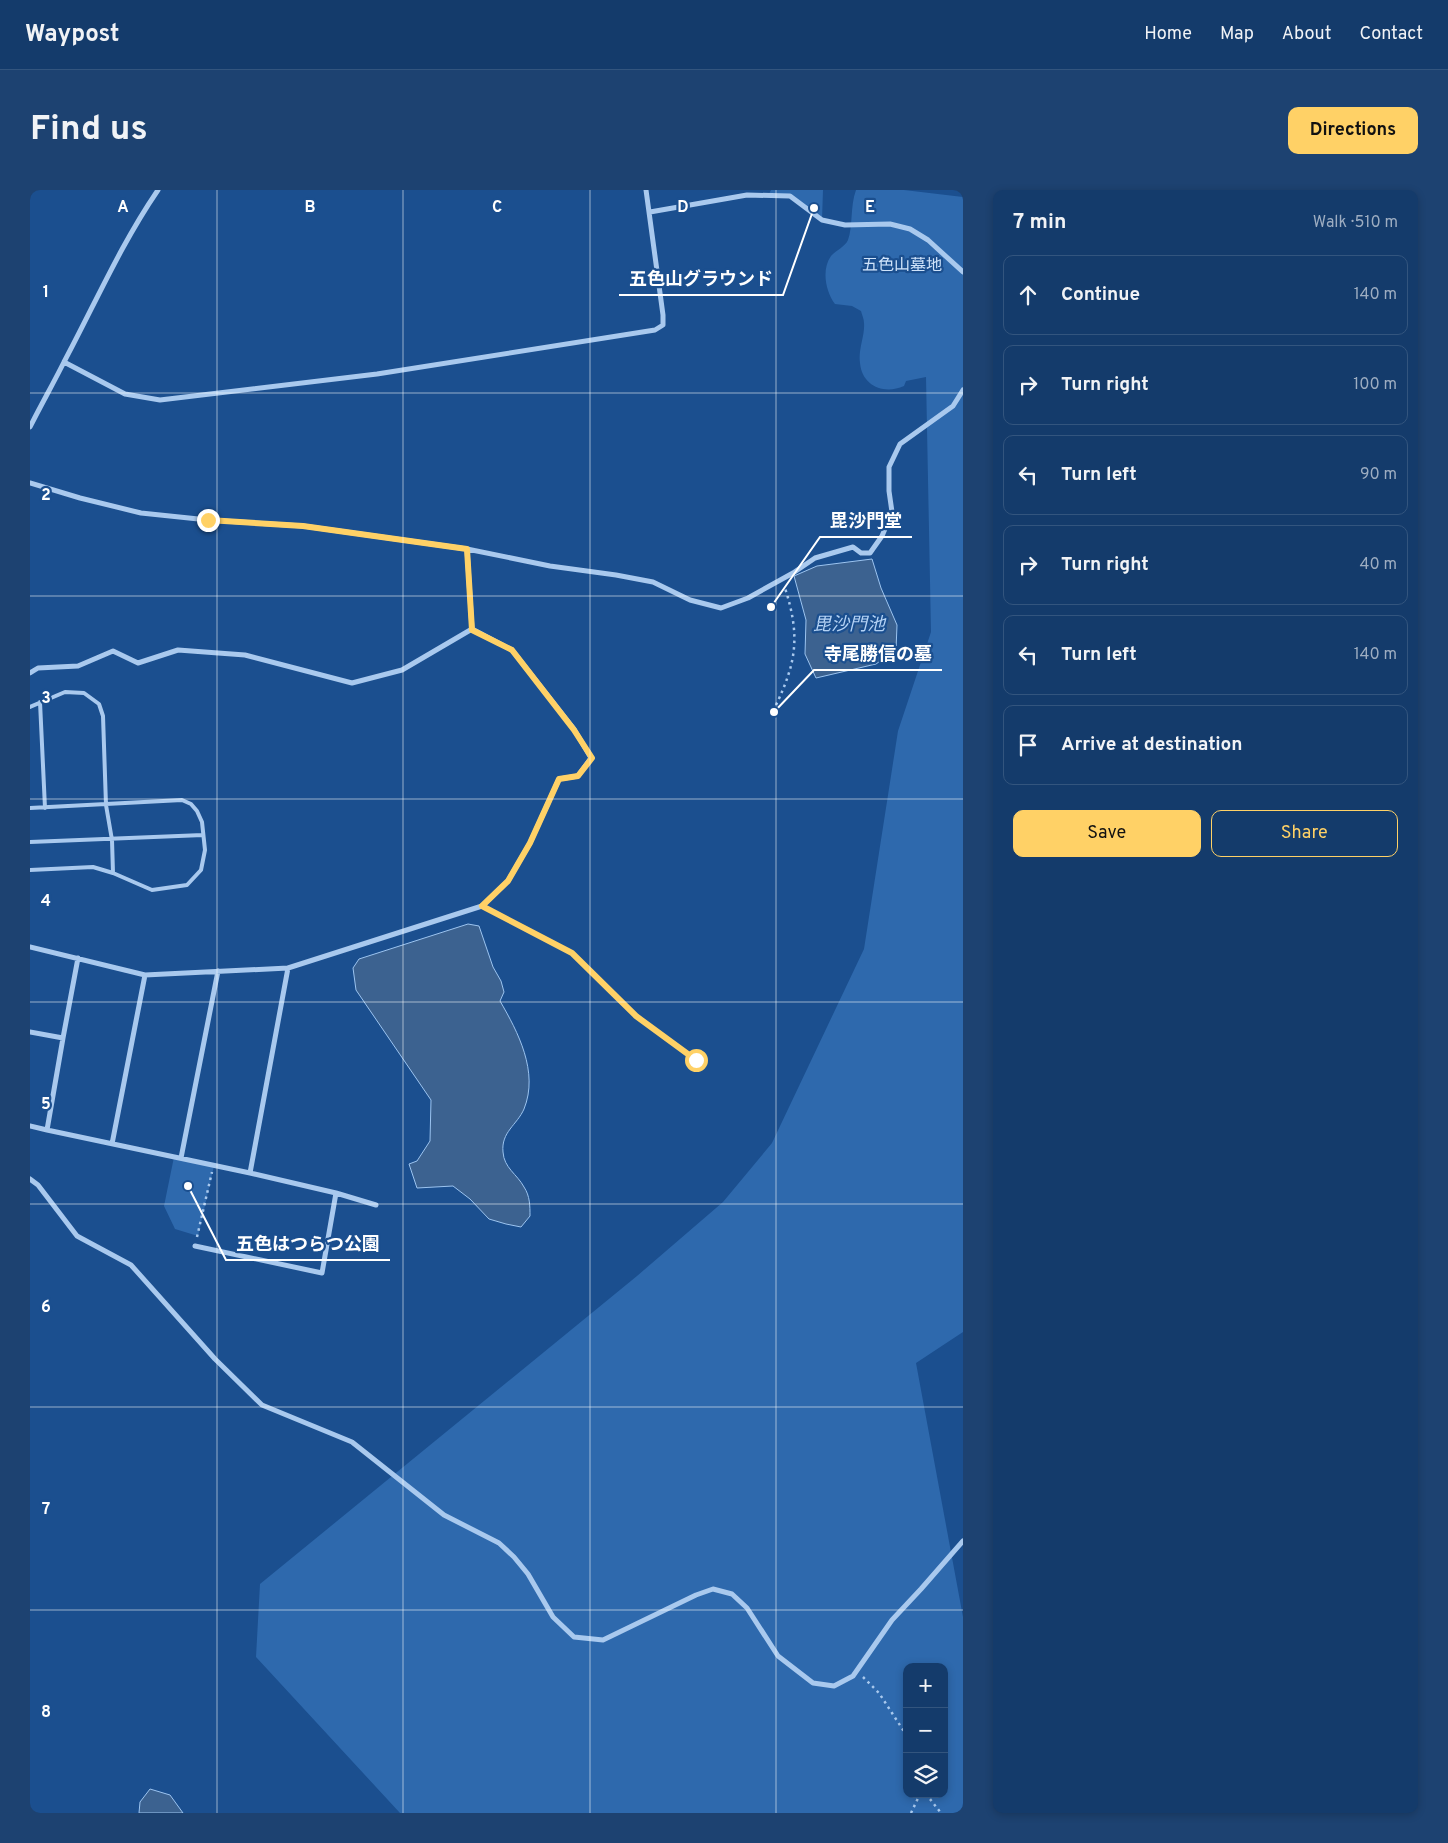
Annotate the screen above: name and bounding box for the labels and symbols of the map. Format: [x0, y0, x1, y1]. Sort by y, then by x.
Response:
text: A [117, 198, 129, 218]
text: B [304, 198, 316, 218]
text: C [492, 198, 502, 218]
text: D [677, 198, 689, 218]
text: E [865, 198, 875, 218]
park label: 五色山墓地 [862, 256, 942, 276]
callout: 五色山グラウンド [619, 262, 783, 295]
text: 五色山グラウンド [629, 269, 773, 292]
text: 1 [43, 283, 49, 303]
text: 2 [41, 486, 51, 506]
callout: 毘沙門堂 [820, 504, 912, 537]
route end [197, 509, 220, 532]
text: 毘沙門堂 [830, 511, 902, 534]
water label: 毘沙門池 [813, 614, 887, 637]
callout: 寺尾勝信の墓 [814, 637, 942, 670]
text: 寺尾勝信の墓 [824, 644, 932, 667]
text: 3 [41, 689, 51, 709]
text: 4 [41, 892, 51, 912]
route start [685, 1049, 708, 1072]
text: 5 [41, 1095, 51, 1115]
callout: 五色はつらつ公園 [226, 1227, 390, 1260]
text: 五色はつらつ公園 [236, 1234, 380, 1257]
text: 6 [41, 1298, 51, 1318]
text: 7 [42, 1500, 50, 1520]
text: 8 [41, 1703, 51, 1723]

